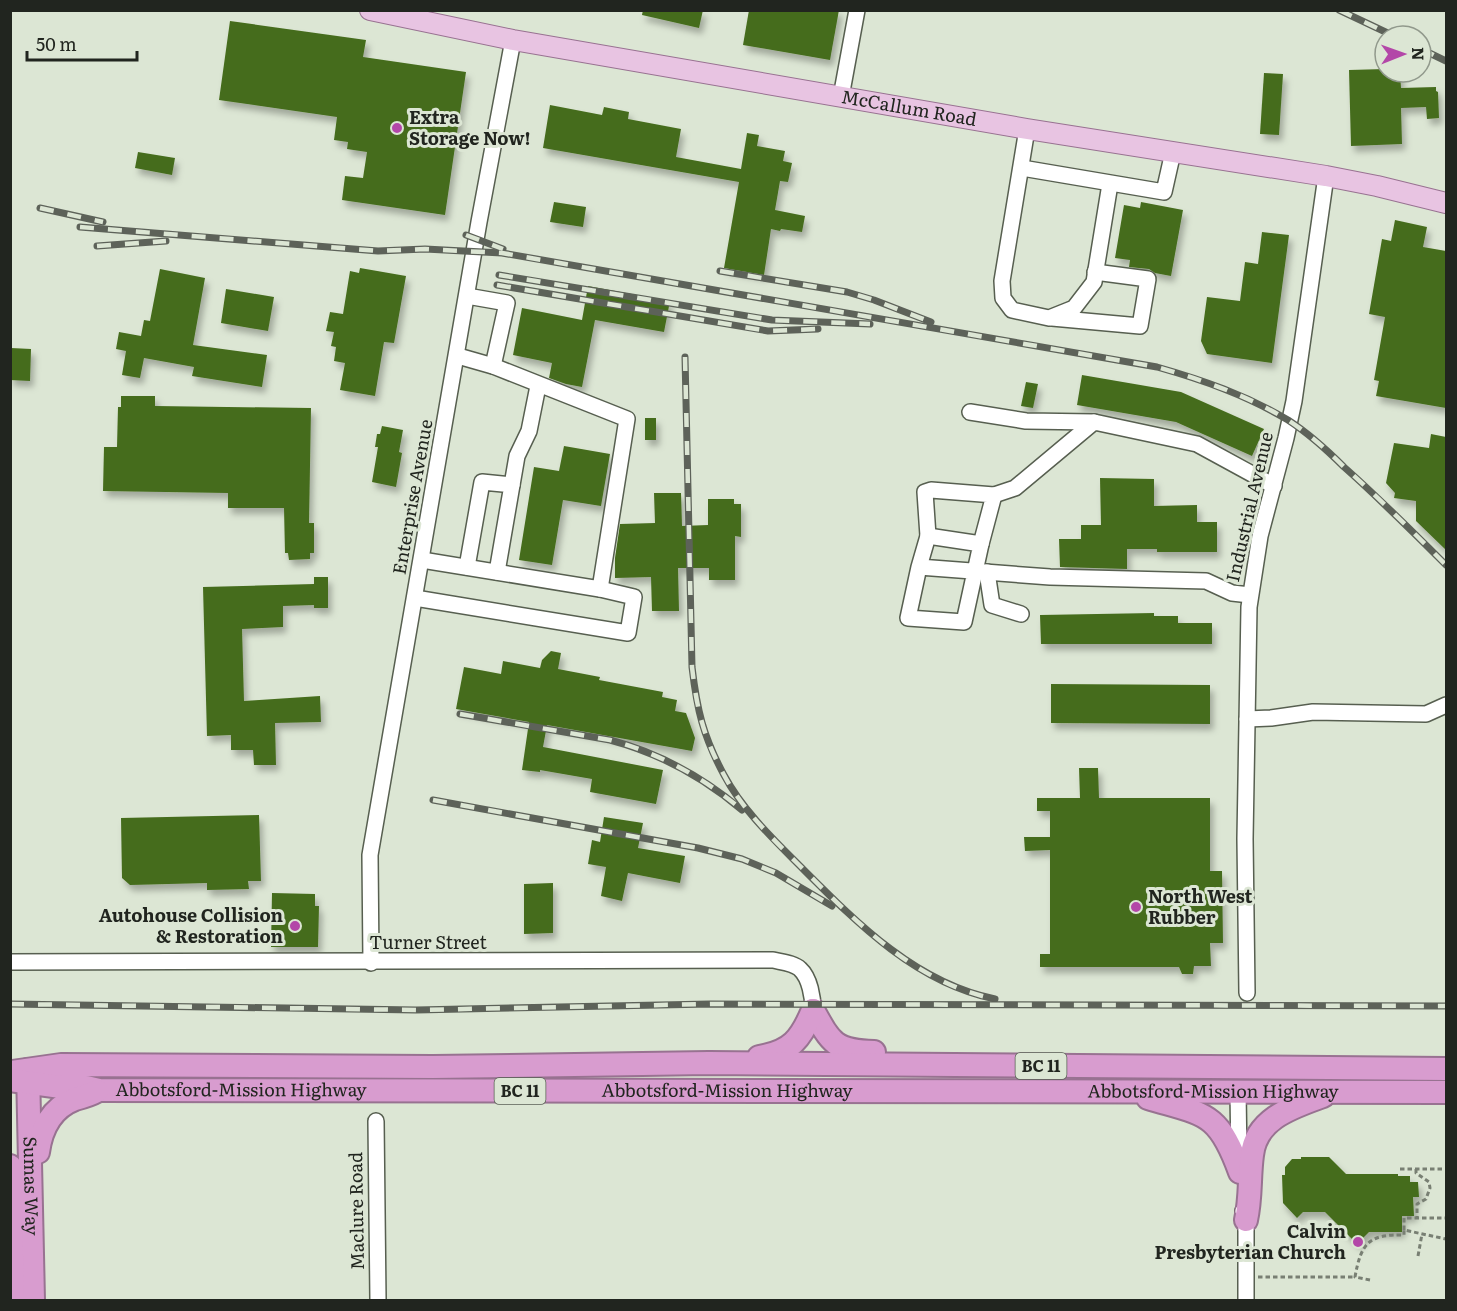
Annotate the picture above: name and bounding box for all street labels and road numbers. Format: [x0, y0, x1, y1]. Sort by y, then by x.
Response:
street label: McCallum Road [840, 82, 979, 132]
street label: Enterprise Avenue [385, 417, 438, 577]
street label: Industrial Avenue [1218, 429, 1279, 584]
street label: Turner Street [369, 928, 487, 955]
road number: BC 11 [1016, 1053, 1066, 1079]
street label: Abbotsford-Mission Highway [116, 1075, 367, 1102]
street label: Abbotsford-Mission Highway [602, 1076, 853, 1103]
street label: Abbotsford-Mission Highway [1088, 1076, 1339, 1104]
road number: BC 11 [494, 1078, 546, 1104]
street label: Sumas Way [17, 1136, 47, 1236]
street label: Maclure Road [341, 1152, 370, 1270]

